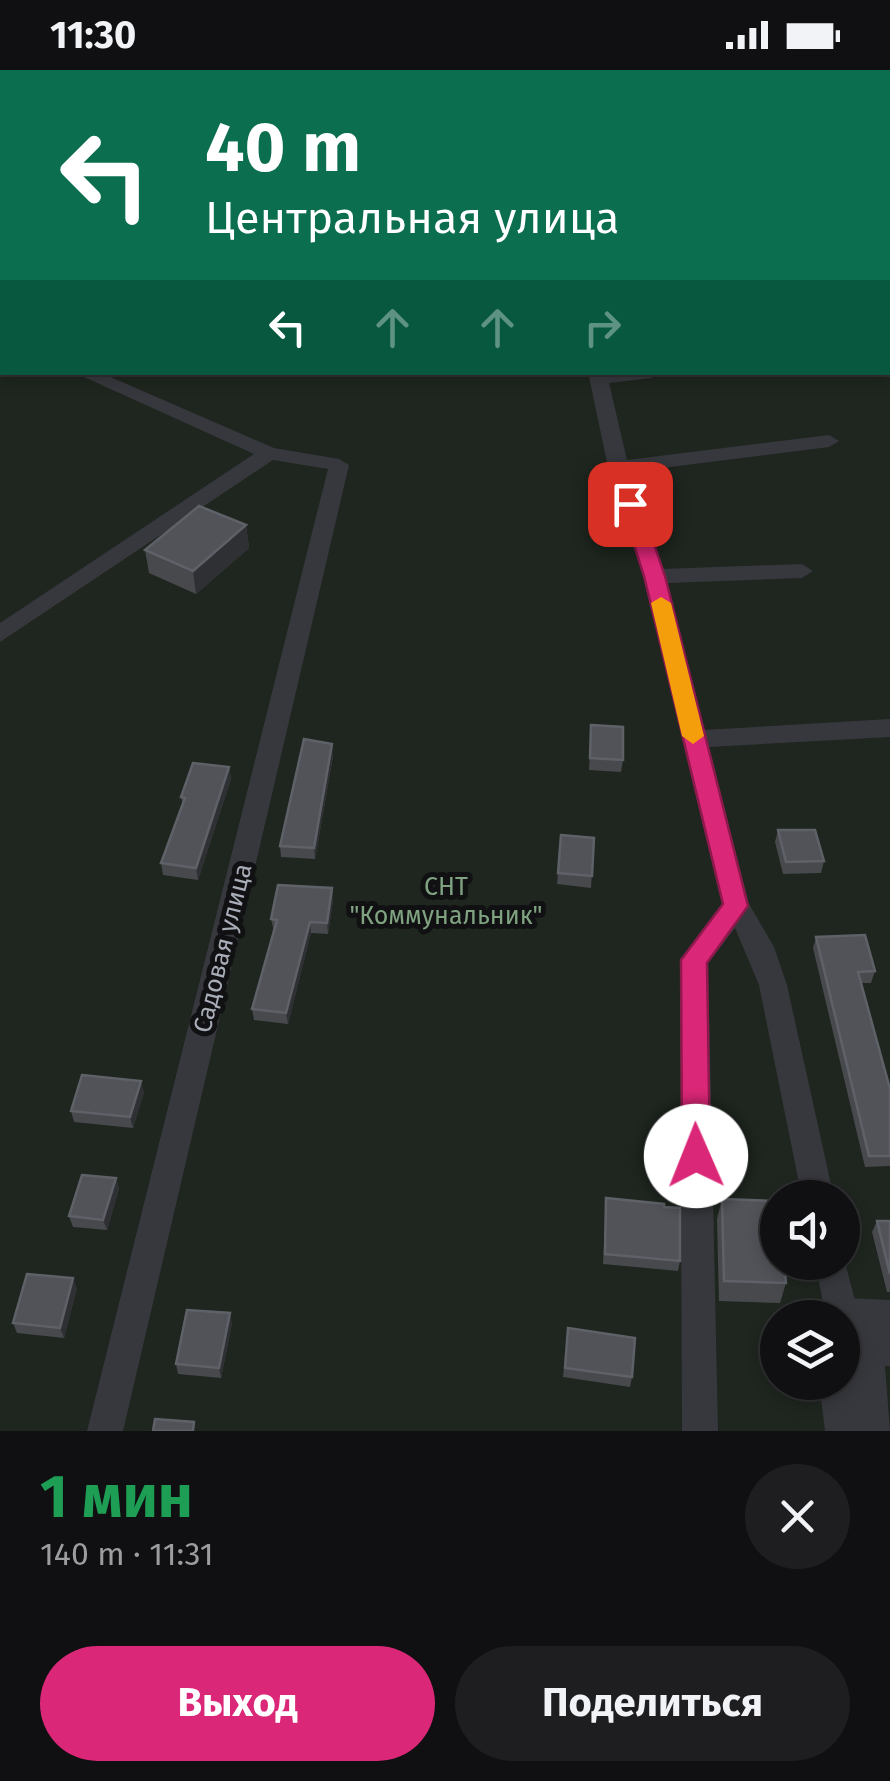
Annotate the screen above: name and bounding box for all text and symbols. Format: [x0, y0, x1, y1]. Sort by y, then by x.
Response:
text: 11:30 [50, 12, 136, 58]
text: 40 m [205, 106, 361, 190]
icon: left [40, 110, 170, 240]
text: Центральная улица [205, 191, 620, 245]
icon: left [260, 300, 315, 355]
icon: ahead [365, 300, 420, 355]
icon: ahead [470, 300, 525, 355]
icon: right [575, 300, 630, 355]
pin [588, 462, 673, 547]
icon: arrive [603, 477, 658, 532]
street label: Садовая улица [187, 861, 258, 1036]
park label: СНТ "Коммунальник" [349, 872, 543, 931]
position arrow [644, 1104, 748, 1208]
map controls [760, 1180, 860, 1400]
button: sound [760, 1180, 860, 1280]
button: layers [760, 1300, 860, 1400]
text: 1 мин [40, 1461, 193, 1533]
button: close [745, 1464, 850, 1569]
text: 140 m · 11:31 [40, 1535, 214, 1573]
button: Выход [40, 1646, 435, 1761]
button: Поделиться [455, 1646, 850, 1761]

